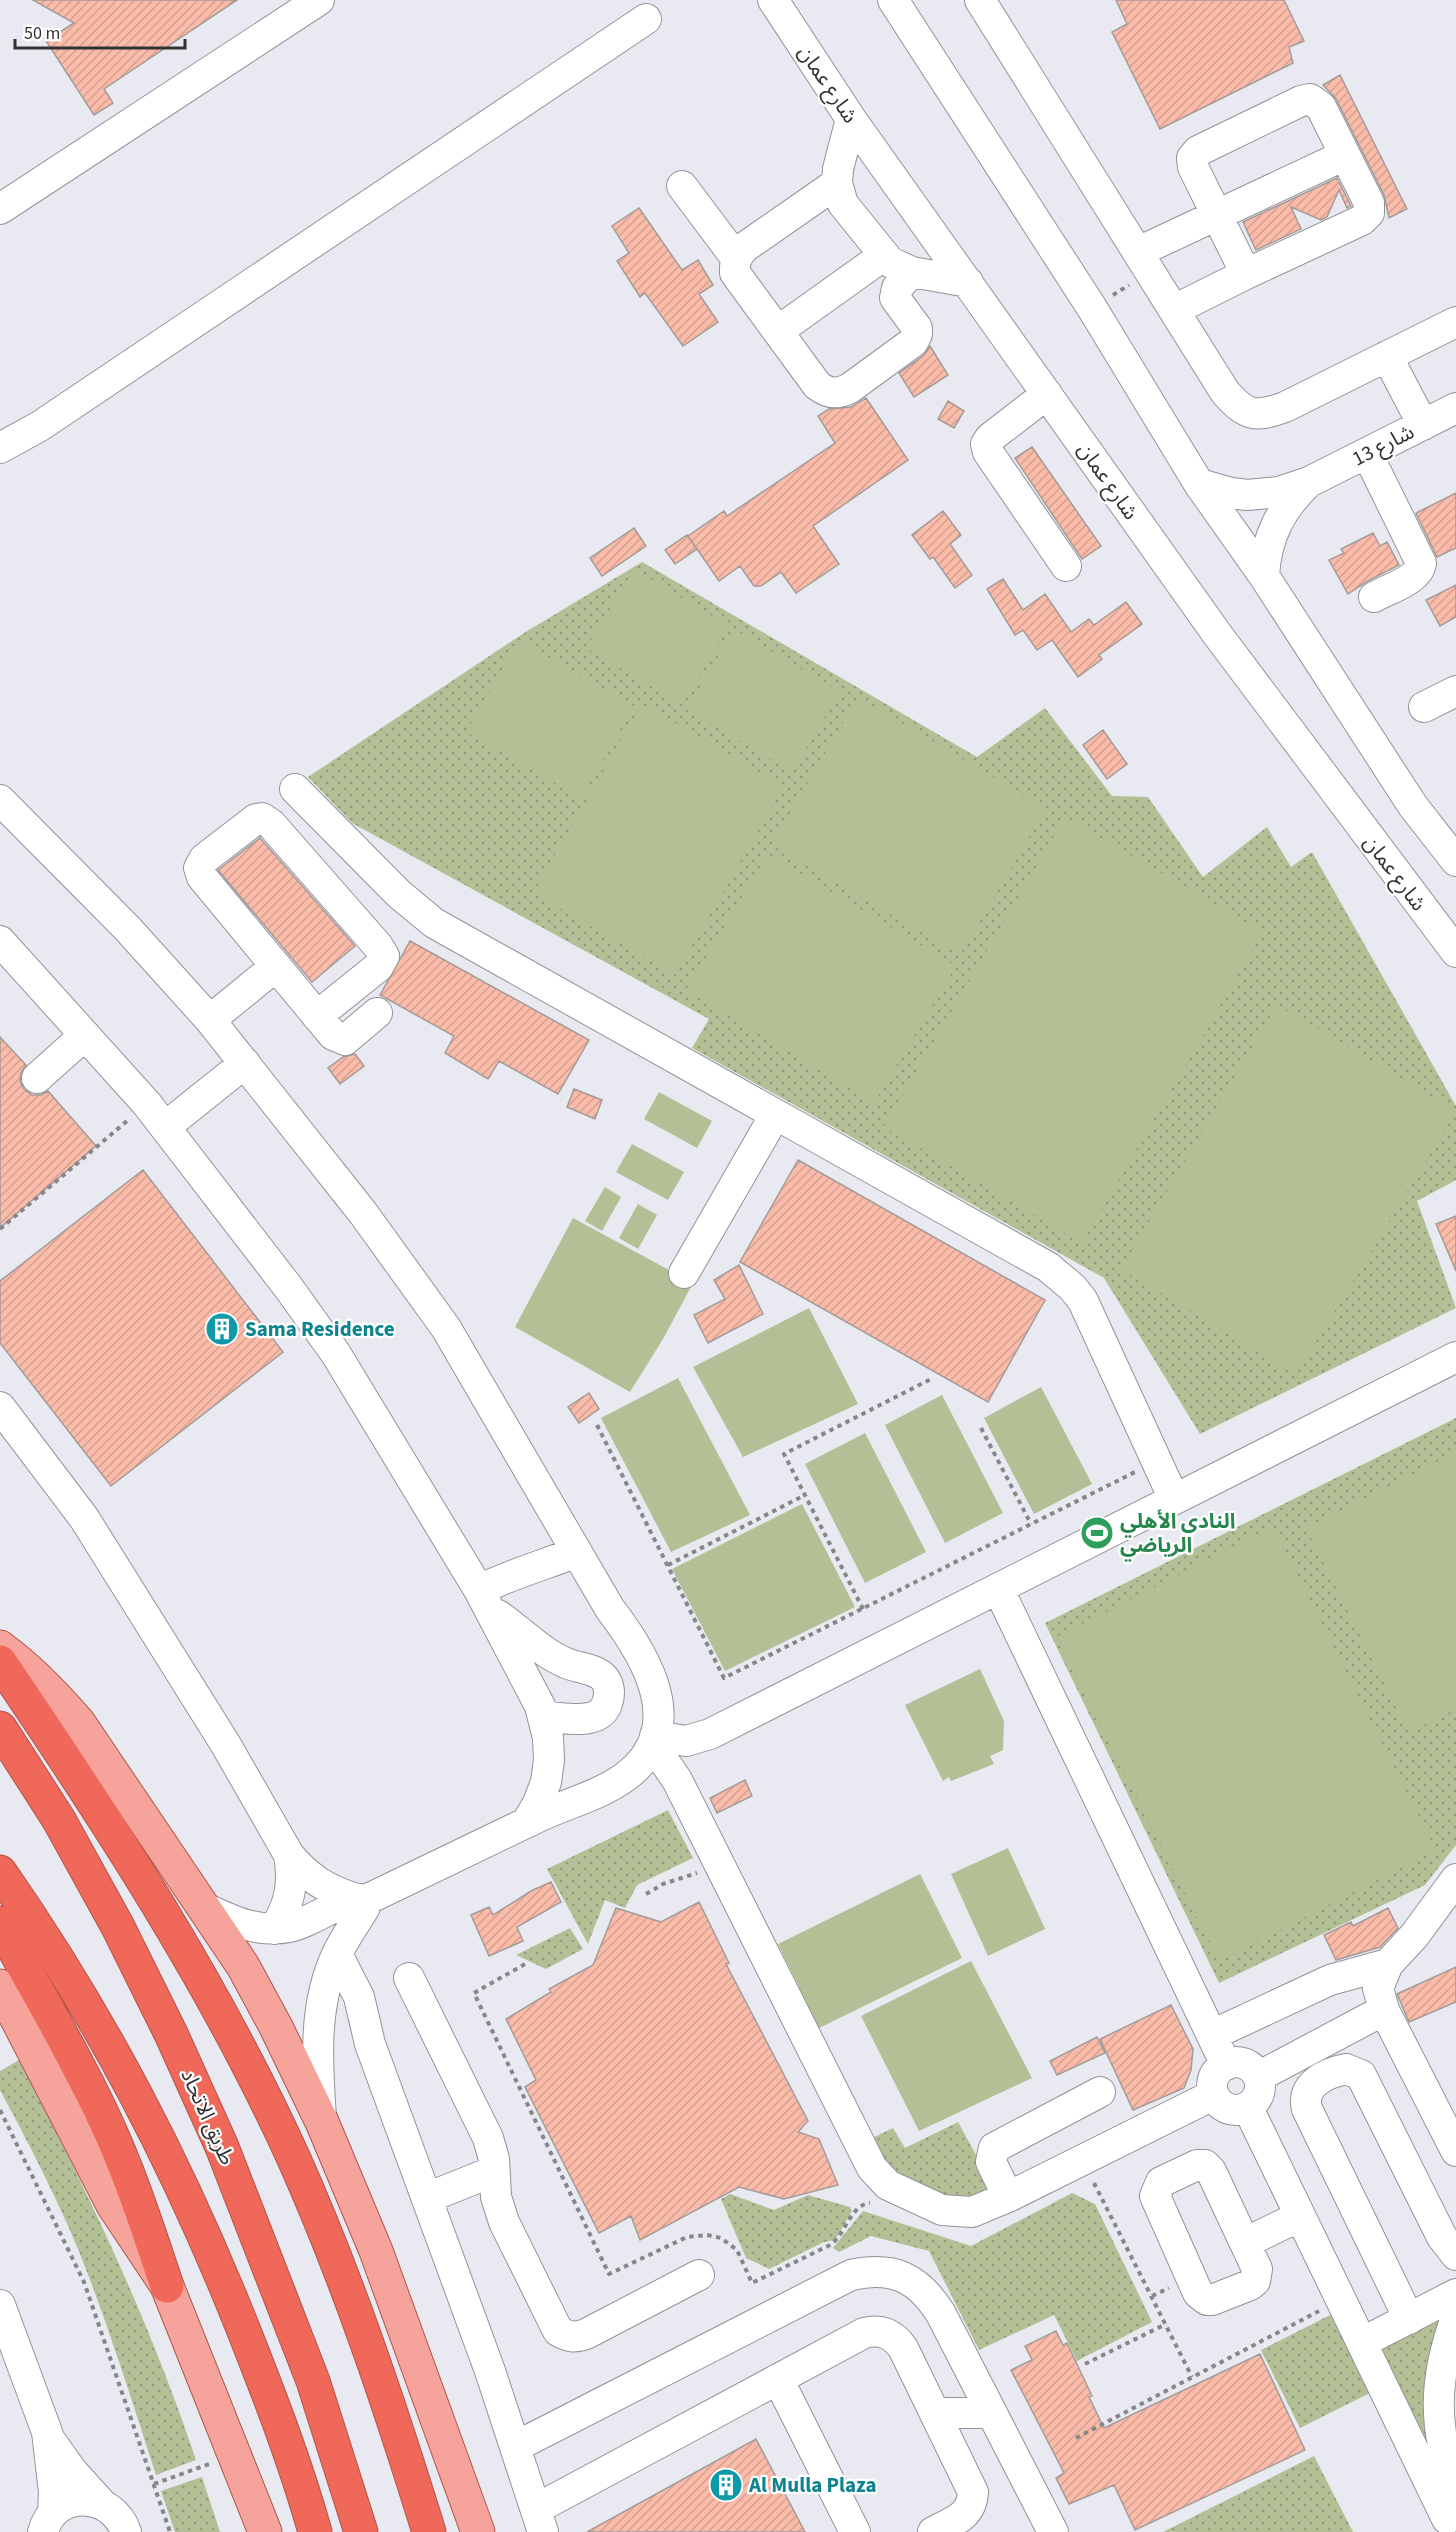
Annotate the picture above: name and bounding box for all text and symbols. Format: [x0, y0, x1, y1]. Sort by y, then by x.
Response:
scale bar [15, 12, 184, 50]
text: 50 m [24, 21, 60, 46]
street label: شارع عمان [791, 39, 865, 129]
street label: شارع 13 [1347, 417, 1419, 473]
street label: شارع عمان [1070, 436, 1146, 526]
street label: شارع عمان [1356, 829, 1434, 917]
building icon: Sama Residence [204, 1311, 240, 1347]
place label: Sama Residence [245, 1314, 395, 1344]
place label: النادي الأهلي الرياضي [1120, 1506, 1236, 1562]
sports icon: النادي الأهلي الرياضي [1079, 1515, 1115, 1551]
street label: طريق الاتحاد [173, 2064, 243, 2170]
building icon: Al Mulla Plaza [708, 2467, 744, 2503]
place label: Al Mulla Plaza [748, 2470, 876, 2500]

